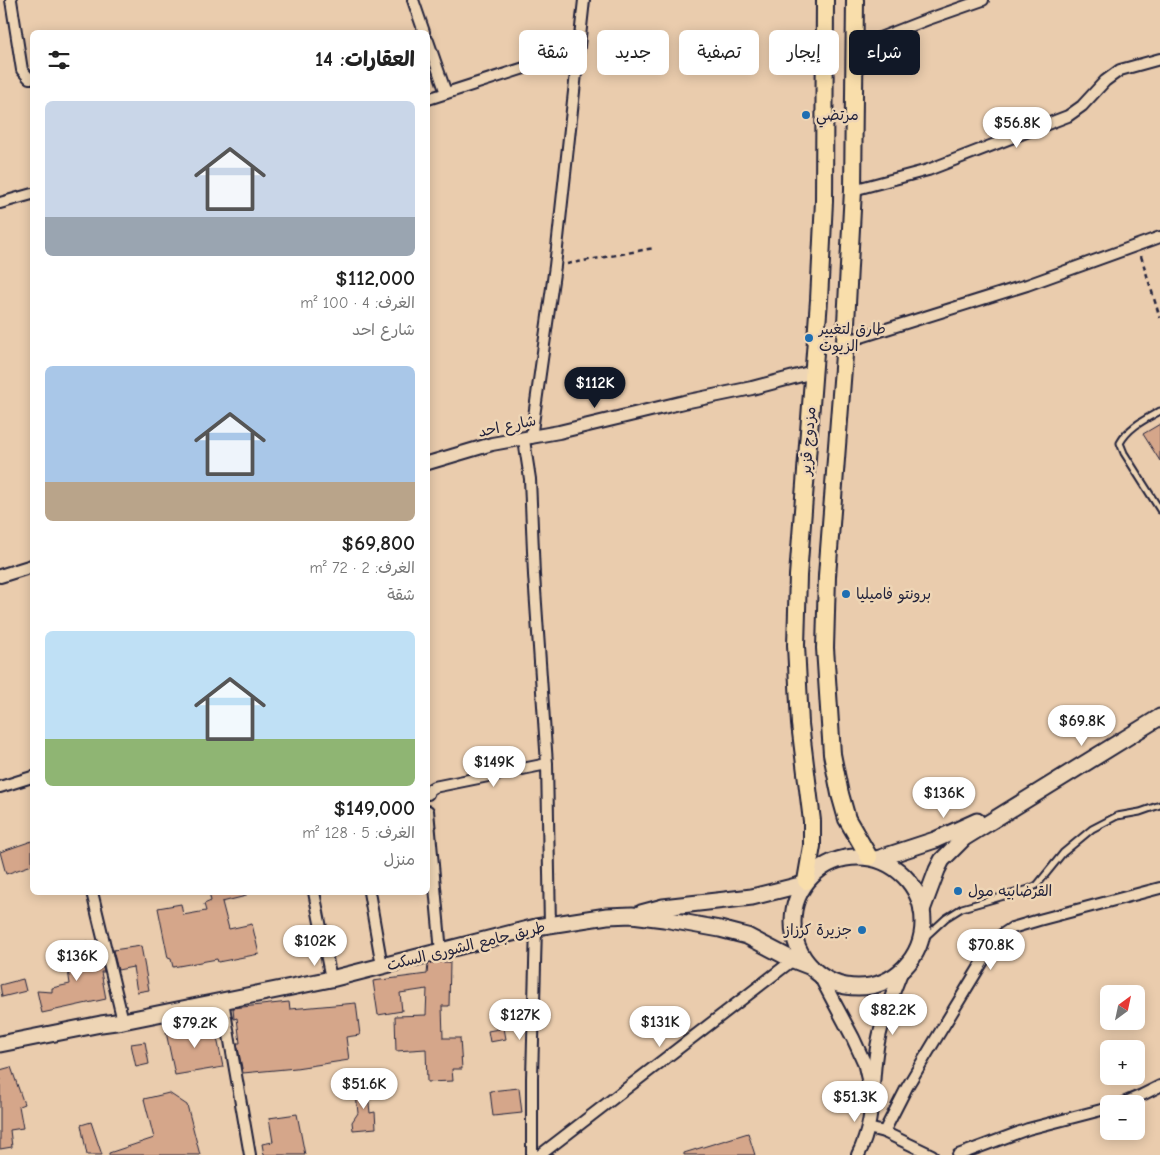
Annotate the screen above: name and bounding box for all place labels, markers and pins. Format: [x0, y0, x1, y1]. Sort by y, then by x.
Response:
place label: مرتضي [816, 106, 859, 128]
pin: $56.8K [976, 106, 1058, 149]
marker: مرتضي [800, 109, 812, 121]
place label: طارق لتغيير الزيوت [817, 320, 886, 355]
marker: طارق لتغيير الزيوت [803, 332, 815, 344]
pin: $112K [560, 366, 630, 409]
place label: برونتو فاميليا [856, 585, 931, 604]
marker: برونتو فاميليا [840, 588, 852, 600]
pin: $69.8K [1041, 704, 1123, 747]
pin: $149K [459, 746, 529, 788]
pin: $136K [909, 776, 979, 819]
place label: القرضابيه مول [968, 882, 1052, 900]
marker: القرضابيه مول [952, 885, 964, 897]
place label: جزيرة كرزاز [783, 921, 852, 939]
pin: $102K [280, 924, 350, 967]
marker: جزيرة كرزاز [856, 924, 868, 936]
pin: $70.8K [950, 928, 1032, 971]
pin: $136K [42, 940, 112, 982]
pin: $82.2K [852, 994, 934, 1036]
pin: $127K [485, 998, 555, 1041]
pin: $79.2K [154, 1006, 236, 1049]
pin: $131K [625, 1006, 695, 1048]
pin: $51.6K [323, 1068, 405, 1110]
pin: $51.3K [814, 1080, 896, 1123]

